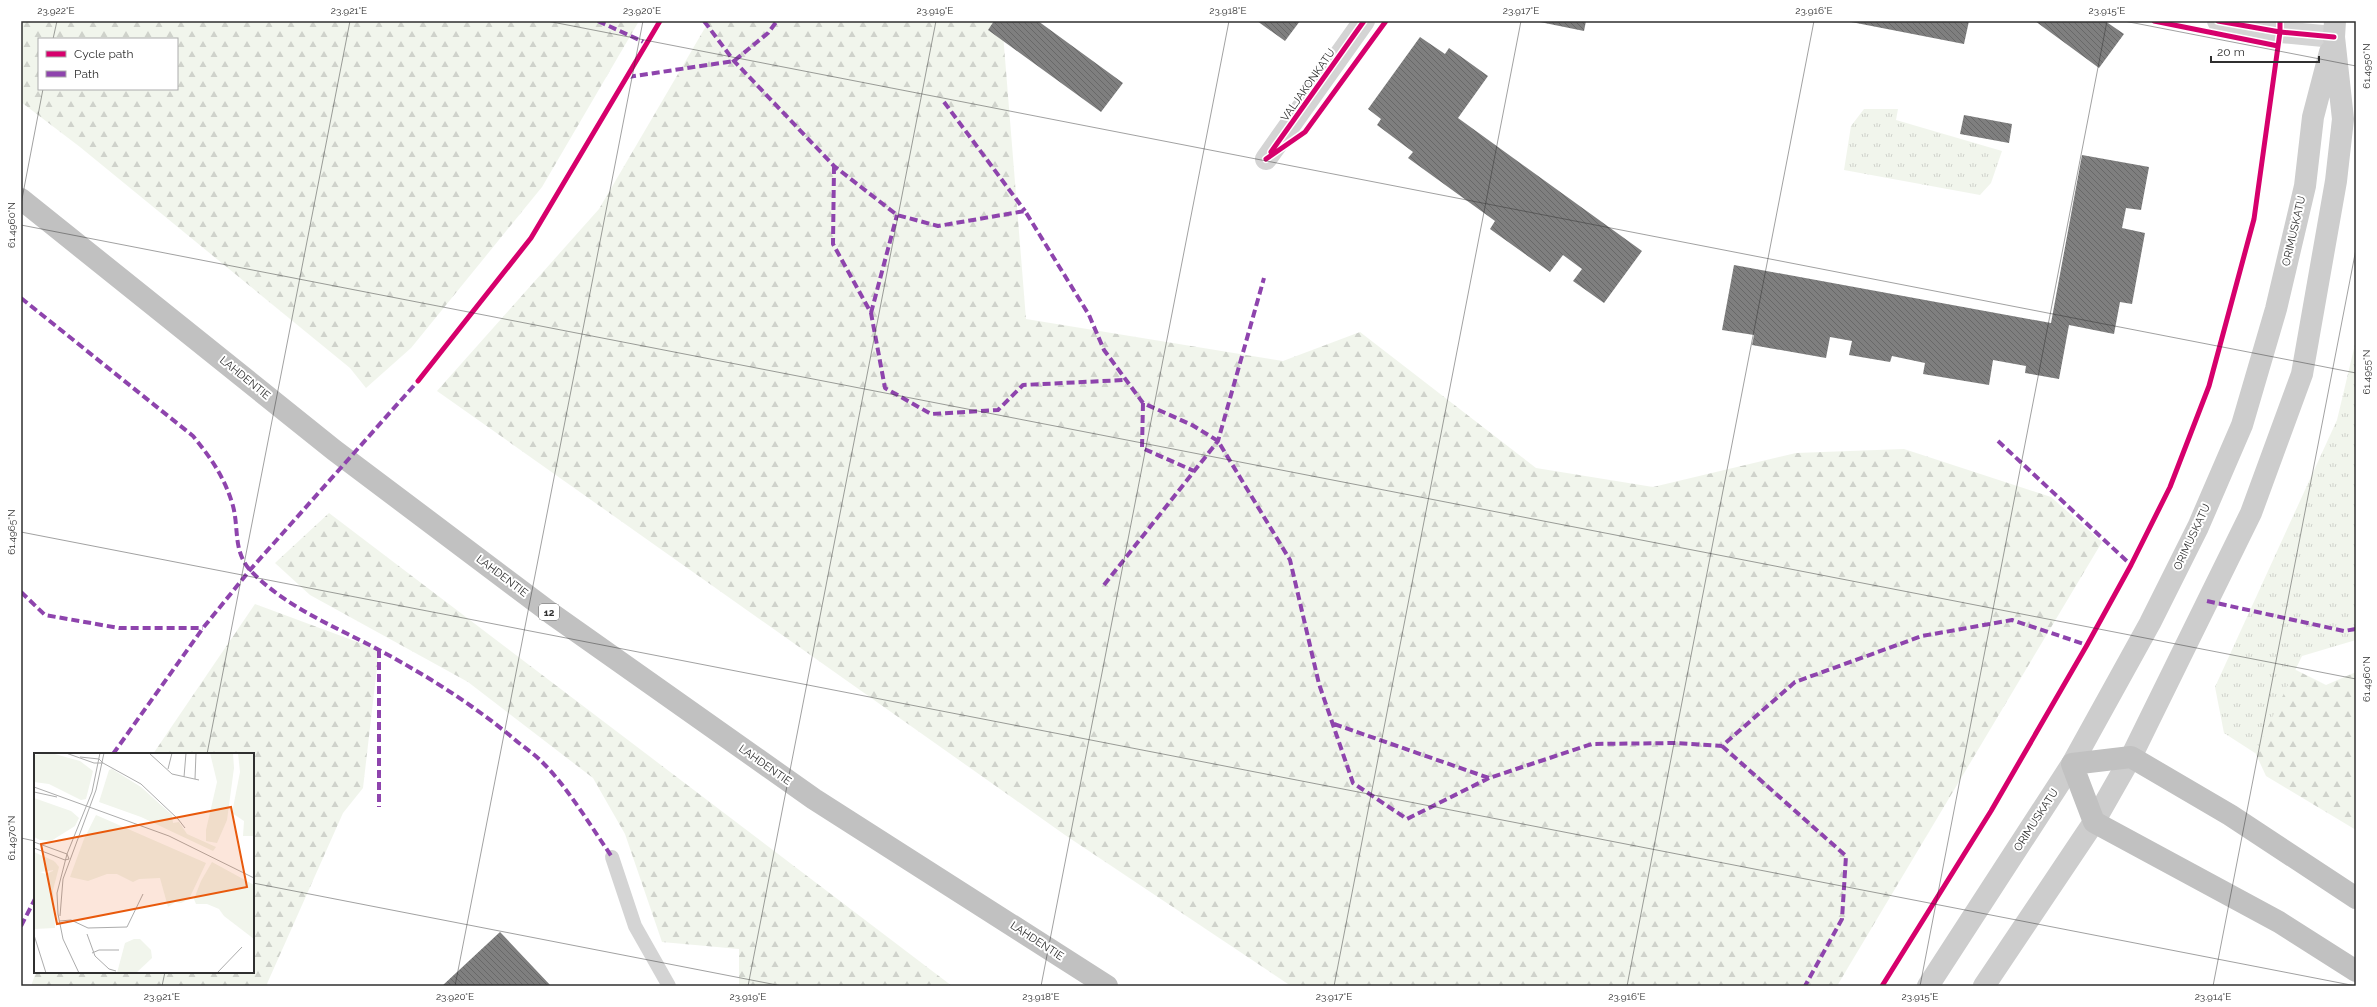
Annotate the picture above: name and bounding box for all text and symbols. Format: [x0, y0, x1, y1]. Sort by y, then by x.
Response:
text: 23.922°E [37, 5, 75, 16]
text: 23.921°E [331, 5, 367, 16]
text: 23.920°E [623, 5, 661, 16]
text: 23.919°E [917, 5, 953, 16]
text: 23.918°E [1209, 5, 1247, 16]
text: 23.917°E [1503, 5, 1539, 16]
text: 23.916°E [1795, 5, 1833, 16]
text: 23.915°E [2089, 5, 2125, 16]
legend [38, 38, 178, 90]
scale bar [2211, 38, 2319, 64]
text: 61.4950°N [2361, 43, 2372, 89]
text: 20 m [2217, 45, 2245, 59]
street label: VALJAKONKATU [1278, 46, 1338, 124]
text: Cycle path [74, 47, 133, 61]
text: Path [74, 67, 99, 81]
street label: ORIMUSKATU [2280, 195, 2308, 267]
text: 61.4960°N [6, 202, 17, 248]
text: 61.4955°N [2361, 350, 2372, 394]
street label: LAHDENTIE [217, 354, 273, 402]
street label: ORIMUSKATU [2171, 502, 2213, 572]
text: 61.4965°N [6, 509, 17, 555]
street label: LAHDENTIE [474, 552, 531, 600]
road number: 12 [539, 604, 559, 620]
text: 61.4960°N [2361, 656, 2372, 702]
street label: LAHDENTIE [736, 742, 794, 788]
inset map [34, 753, 254, 973]
street label: ORIMUSKATU [2011, 786, 2061, 854]
text: 61.4970°N [6, 815, 17, 861]
street label: LAHDENTIE [1008, 919, 1066, 963]
text: 23.921°E [144, 991, 180, 1002]
text: 23.920°E [436, 991, 474, 1002]
text: 23.919°E [730, 991, 766, 1002]
text: 23.918°E [1022, 991, 1060, 1002]
text: 23.917°E [1316, 991, 1352, 1002]
text: 23.916°E [1608, 991, 1646, 1002]
text: 23.915°E [1902, 991, 1938, 1002]
text: 23.914°E [2195, 991, 2231, 1002]

